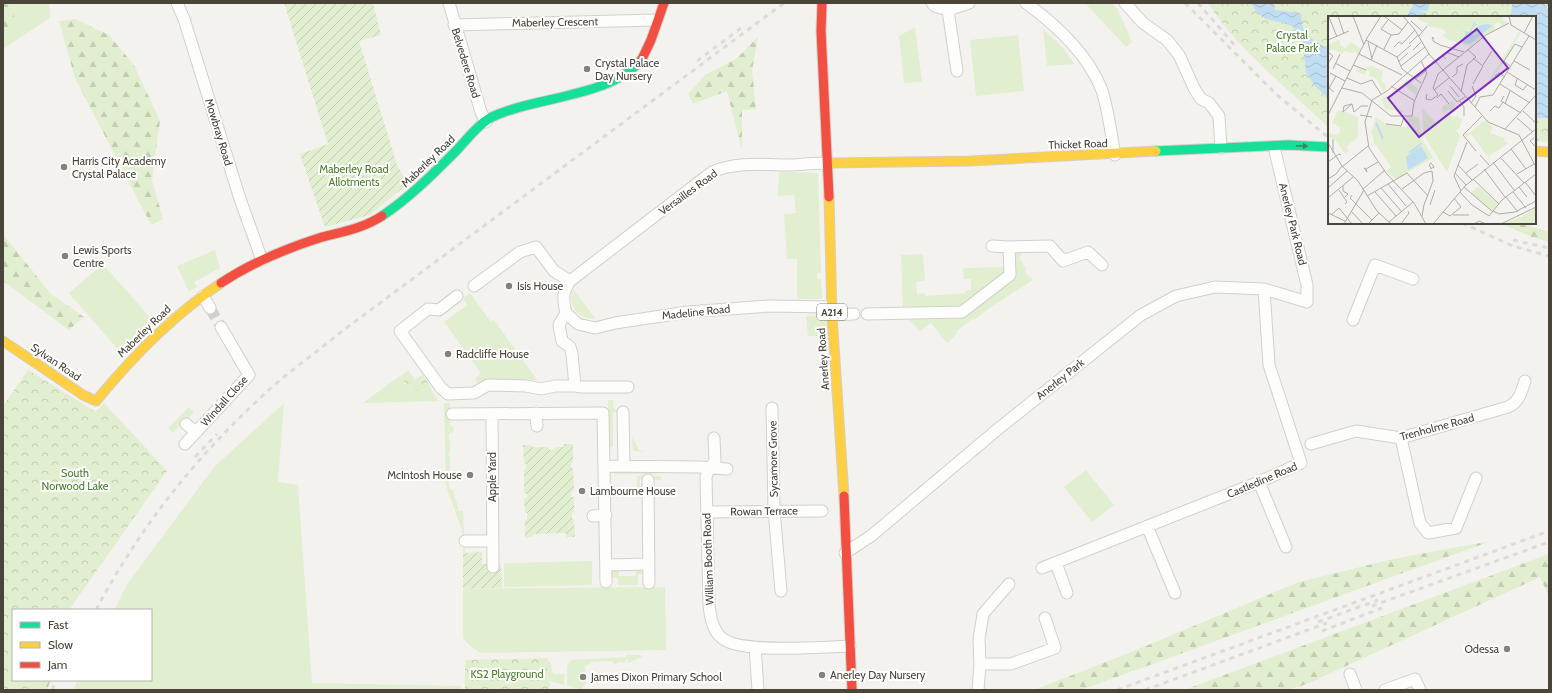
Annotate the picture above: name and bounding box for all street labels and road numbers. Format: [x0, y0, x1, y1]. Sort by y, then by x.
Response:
street label: Maberley Crescent [512, 14, 598, 30]
street label: Belvedere Road [449, 26, 483, 100]
street label: Mowbray Road [202, 97, 236, 167]
street label: Maberley Road [398, 132, 458, 190]
street label: Thicket Road [1048, 136, 1108, 152]
street label: Versailles Road [656, 166, 720, 218]
street label: Anerley Park Road [1276, 181, 1310, 267]
street label: Madeline Road [661, 301, 731, 323]
street label: Maberley Road [114, 302, 174, 360]
road number: A214 [817, 304, 847, 320]
street label: Anerley Road [814, 328, 832, 390]
street label: Sylvan Road [28, 340, 84, 384]
street label: Anerley Park [1033, 355, 1087, 403]
street label: Windall Close [198, 372, 251, 429]
street label: Trenholme Road [1398, 410, 1476, 444]
street label: Sycamore Grove [765, 420, 781, 497]
street label: Apple Yard [485, 452, 499, 502]
street label: Castledine Road [1225, 459, 1299, 501]
street label: Rowan Terrace [730, 503, 798, 519]
street label: William Booth Road [699, 513, 717, 605]

